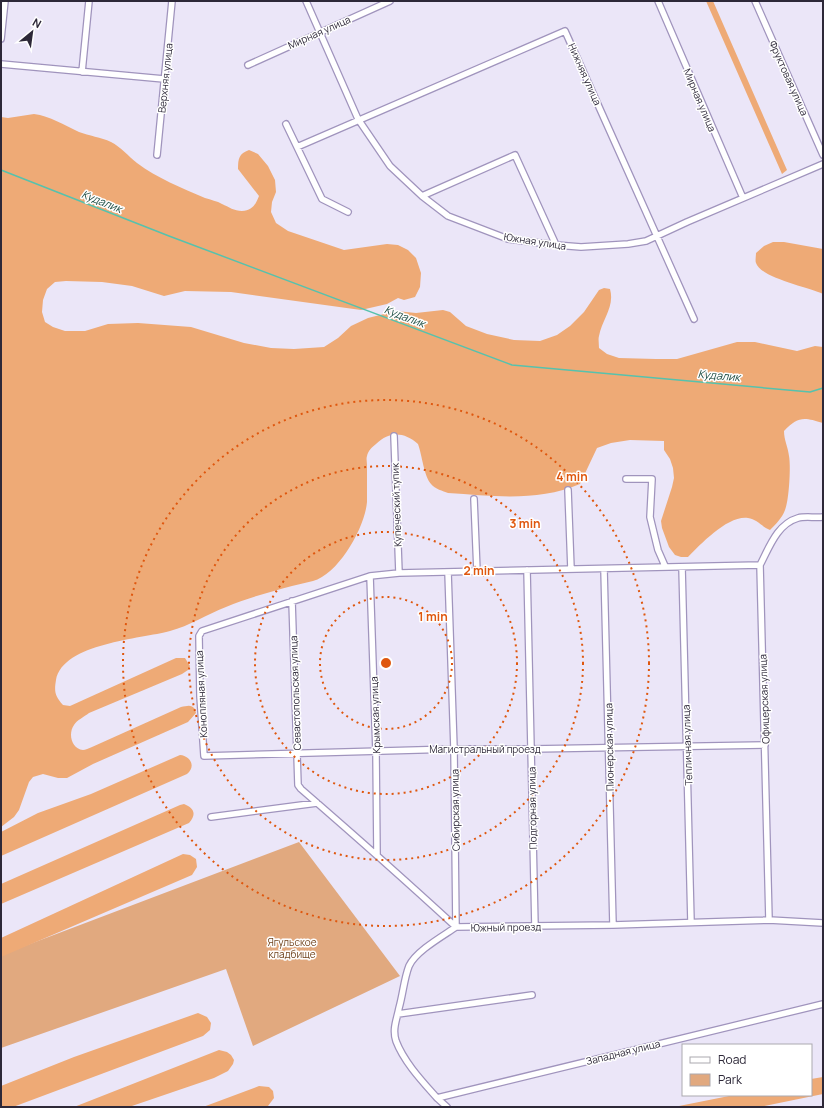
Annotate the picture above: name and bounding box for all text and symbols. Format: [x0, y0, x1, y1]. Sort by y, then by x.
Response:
north arrow [12, 12, 52, 52]
street label: Мирная улица [285, 12, 353, 52]
text: N [30, 14, 44, 31]
street label: Фруктовая улица [766, 38, 812, 118]
street label: Нижняя улица [565, 41, 605, 107]
street label: Верхняя улица [154, 42, 176, 114]
street label: Мирная улица [680, 66, 720, 134]
water label: Кудалик [80, 186, 126, 216]
street label: Южная улица [503, 229, 567, 253]
water label: Кудалик [383, 301, 429, 331]
water label: Кудалик [697, 366, 742, 384]
street label: Купеческий тупик [388, 462, 404, 547]
text: 4 min [556, 468, 588, 485]
text: 3 min [509, 515, 541, 532]
text: 2 min [463, 562, 495, 579]
text: 1 min [418, 608, 448, 625]
street label: Севастопольская улица [286, 635, 304, 751]
street label: Конопляная улица [192, 650, 210, 738]
street label: Офицерская улица [755, 654, 773, 744]
centre of rings [379, 656, 393, 670]
street label: Крымская улица [367, 676, 383, 754]
street label: Пионерская улица [601, 703, 617, 791]
street label: Тепличная улица [679, 704, 695, 786]
street label: Магистральный проезд [429, 742, 541, 756]
street label: Подгорная улица [524, 767, 540, 849]
street label: Сибирская улица [447, 769, 463, 851]
street label: Южный проезд [471, 919, 541, 935]
park label: Ягульское кладбище [267, 935, 317, 961]
street label: Западная улица [584, 1036, 662, 1068]
legend [682, 1044, 812, 1096]
text: Road [718, 1051, 746, 1068]
text: Park [718, 1071, 743, 1088]

